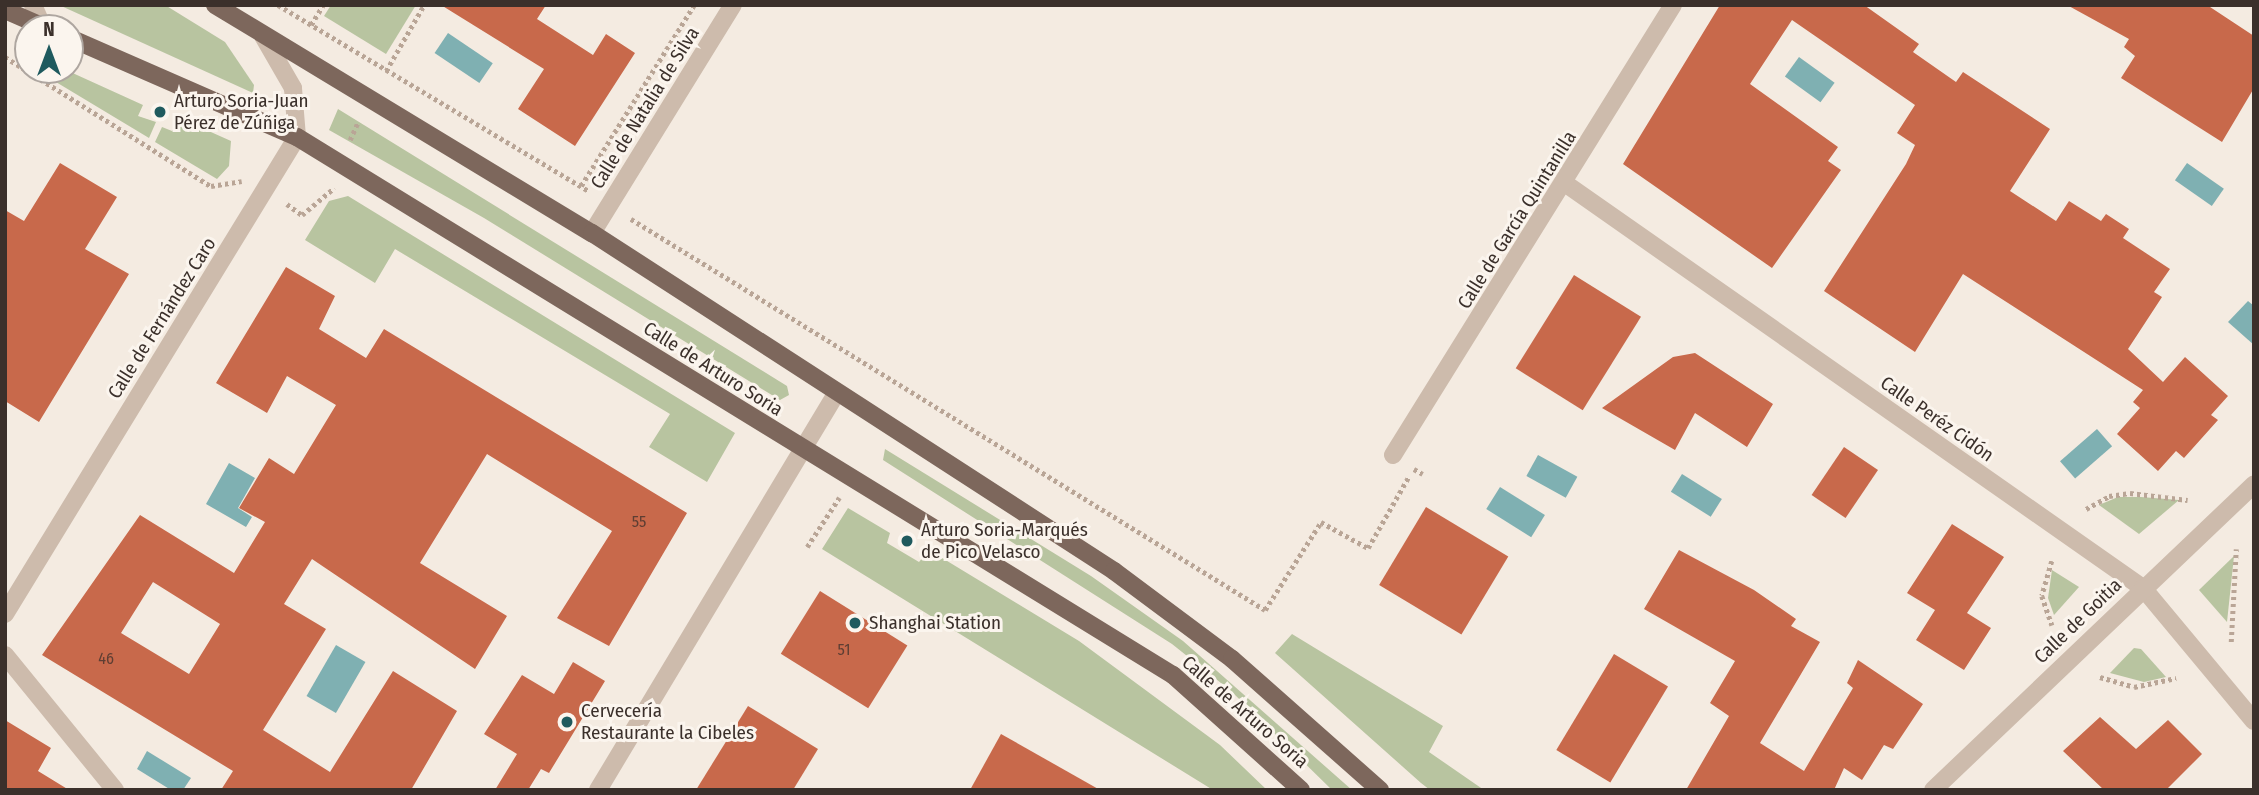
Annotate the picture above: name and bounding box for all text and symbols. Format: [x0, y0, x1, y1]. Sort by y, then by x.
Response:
north arrow [14, 14, 84, 84]
text: N [43, 18, 55, 41]
street label: Calle de Natalia de Silva [586, 23, 704, 193]
place label: Arturo Soria-Juan Pérez de Zúñiga [174, 90, 309, 134]
marker: Arturo Soria-Juan Pérez de Zúñiga [152, 104, 168, 120]
street label: Calle de García Quintanilla [1453, 127, 1581, 313]
street label: Calle de Fernández Caro [103, 233, 221, 403]
street label: Calle de Arturo Soria [639, 317, 787, 421]
street label: Calle Peréz Cidón [1876, 371, 1998, 467]
house number: 55 [632, 512, 646, 532]
place label: Arturo Soria-Marqués de Pico Velasco [921, 519, 1088, 563]
marker: Arturo Soria-Marqués de Pico Velasco [899, 533, 915, 549]
street label: Calle de Goitia [2030, 574, 2126, 668]
place label: Shanghai Station [869, 612, 1001, 634]
marker: Shanghai Station [847, 615, 863, 631]
house number: 51 [838, 640, 850, 660]
house number: 46 [98, 649, 114, 669]
street label: Calle de Arturo Soria [1177, 651, 1313, 773]
place label: Cervecería Restaurante la Cibeles [581, 700, 754, 744]
marker: Cervecería Restaurante la Cibeles [559, 714, 575, 730]

